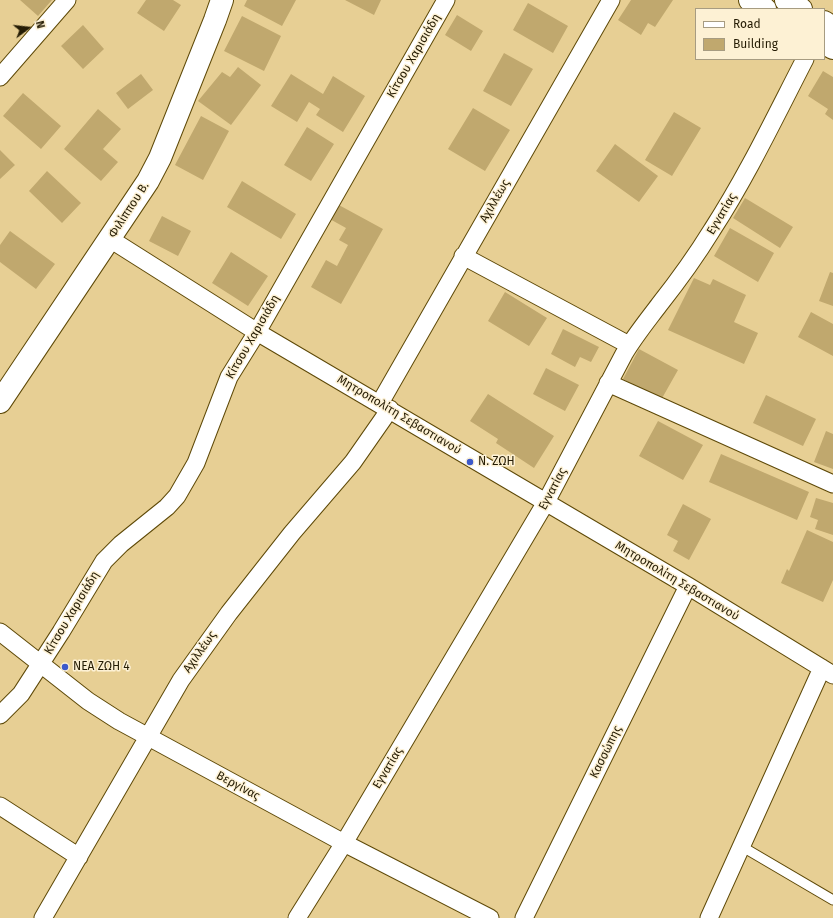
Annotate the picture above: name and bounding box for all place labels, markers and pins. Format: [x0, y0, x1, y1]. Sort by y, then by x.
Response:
place label: Ν. ΖΩΗ [478, 455, 515, 469]
marker: Ν. ΖΩΗ [465, 457, 475, 467]
place label: ΝΕΑ ΖΩΗ 4 [73, 660, 130, 674]
marker: ΝΕΑ ΖΩΗ 4 [60, 662, 70, 672]

